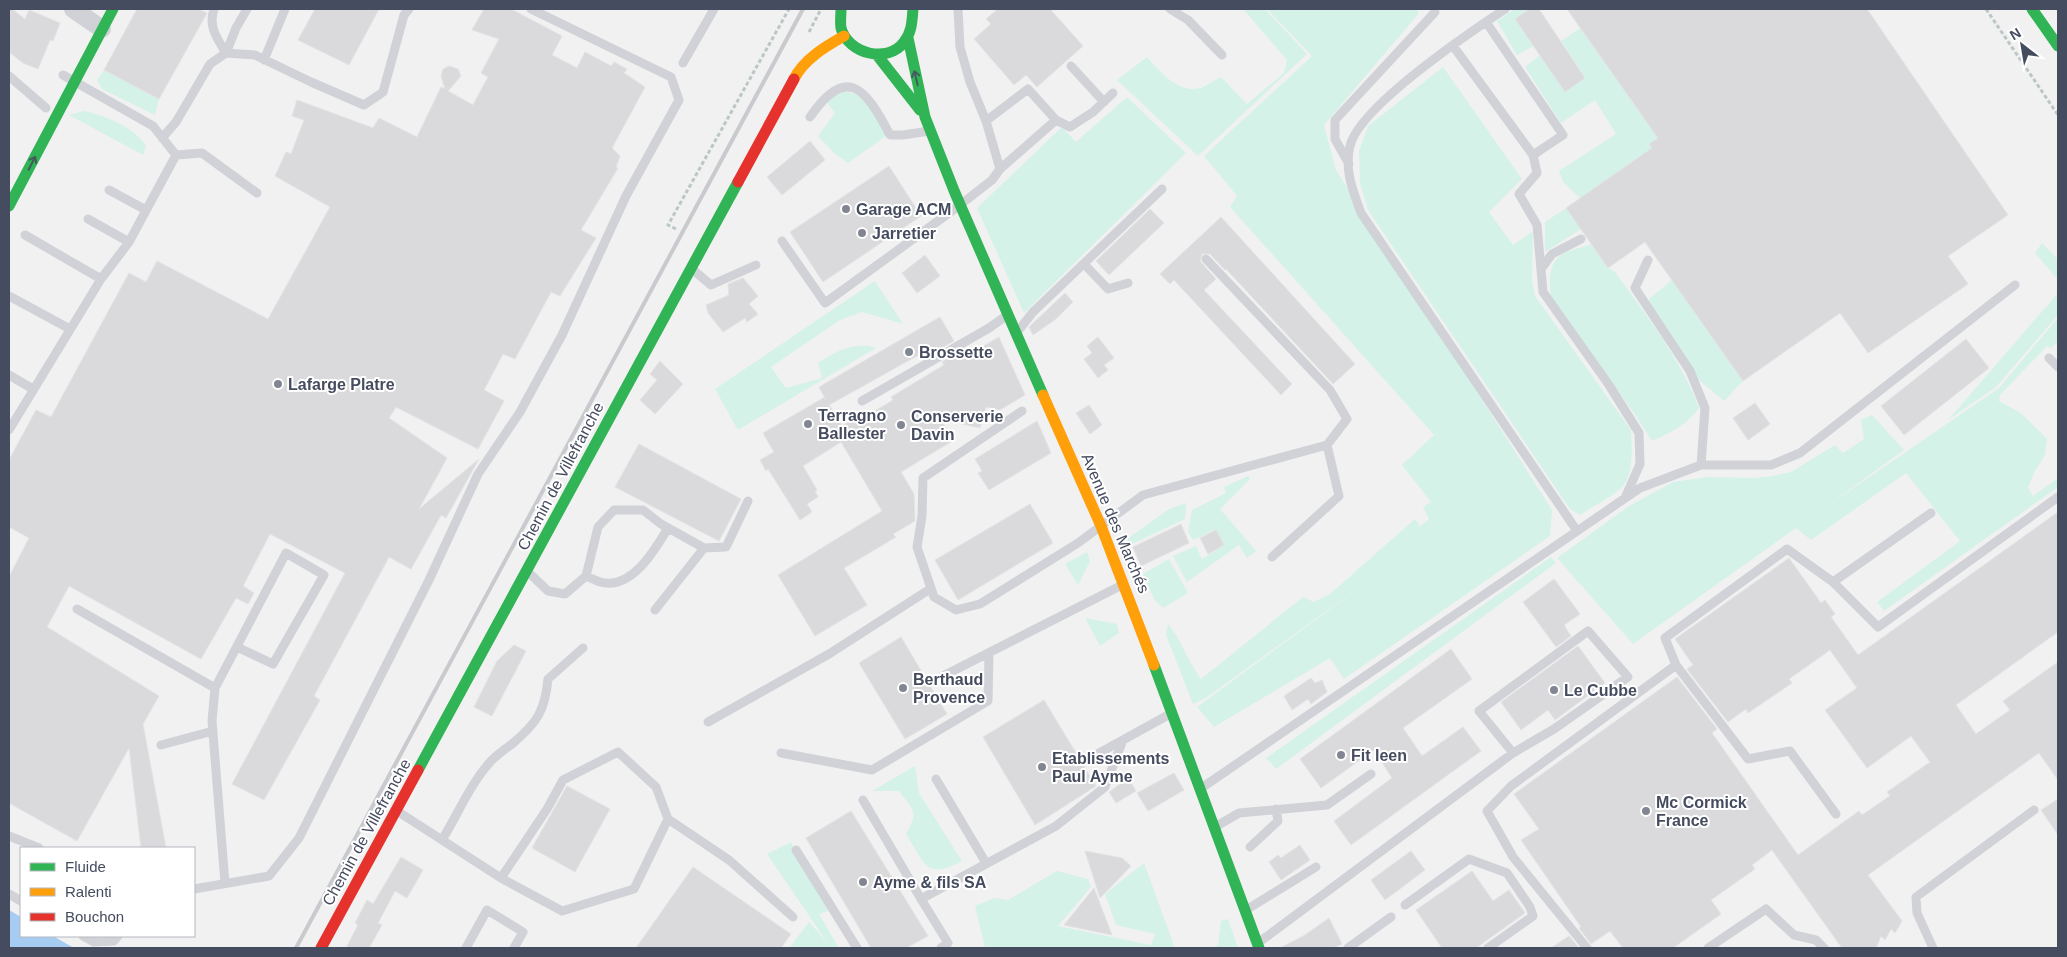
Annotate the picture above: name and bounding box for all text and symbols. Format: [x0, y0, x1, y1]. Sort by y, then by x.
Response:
north arrow [1997, 20, 2047, 70]
text: N [2007, 24, 2024, 43]
one-way arrow [911, 70, 920, 86]
one-way arrow [28, 156, 37, 171]
place label: Garage ACM [856, 201, 951, 218]
marker: Garage ACM [840, 203, 852, 215]
place label: Jarretier [872, 225, 936, 242]
marker: Jarretier [856, 227, 868, 239]
place label: Brossette [919, 344, 993, 361]
marker: Brossette [903, 346, 915, 358]
place label: Lafarge Platre [288, 376, 395, 393]
marker: Lafarge Platre [272, 378, 284, 390]
street label: Chemin de Villefranche [514, 399, 607, 553]
place label: Terragno Ballester [818, 407, 886, 442]
place label: Conserverie Davin [911, 408, 1004, 443]
marker: Terragno Ballester [802, 418, 814, 430]
marker: Conserverie Davin [895, 419, 907, 431]
street label: Avenue des Marchés [1078, 451, 1153, 596]
place label: Berthaud Provence [913, 671, 985, 706]
marker: Berthaud Provence [897, 682, 909, 694]
place label: Le Cubbe [1564, 682, 1637, 699]
marker: Le Cubbe [1548, 684, 1560, 696]
place label: Fit leen [1351, 747, 1407, 764]
marker: Fit leen [1335, 749, 1347, 761]
place label: Etablissements Paul Ayme [1052, 750, 1169, 785]
street label: Chemin de Villefranche [319, 756, 414, 909]
marker: Etablissements Paul Ayme [1036, 761, 1048, 773]
place label: Mc Cormick France [1656, 794, 1747, 829]
marker: Mc Cormick France [1640, 805, 1652, 817]
legend [20, 847, 195, 937]
text: Fluide [65, 858, 106, 875]
place label: Ayme & fils SA [873, 874, 987, 891]
marker: Ayme & fils SA [857, 876, 869, 888]
text: Ralenti [65, 883, 112, 900]
text: Bouchon [65, 908, 124, 925]

